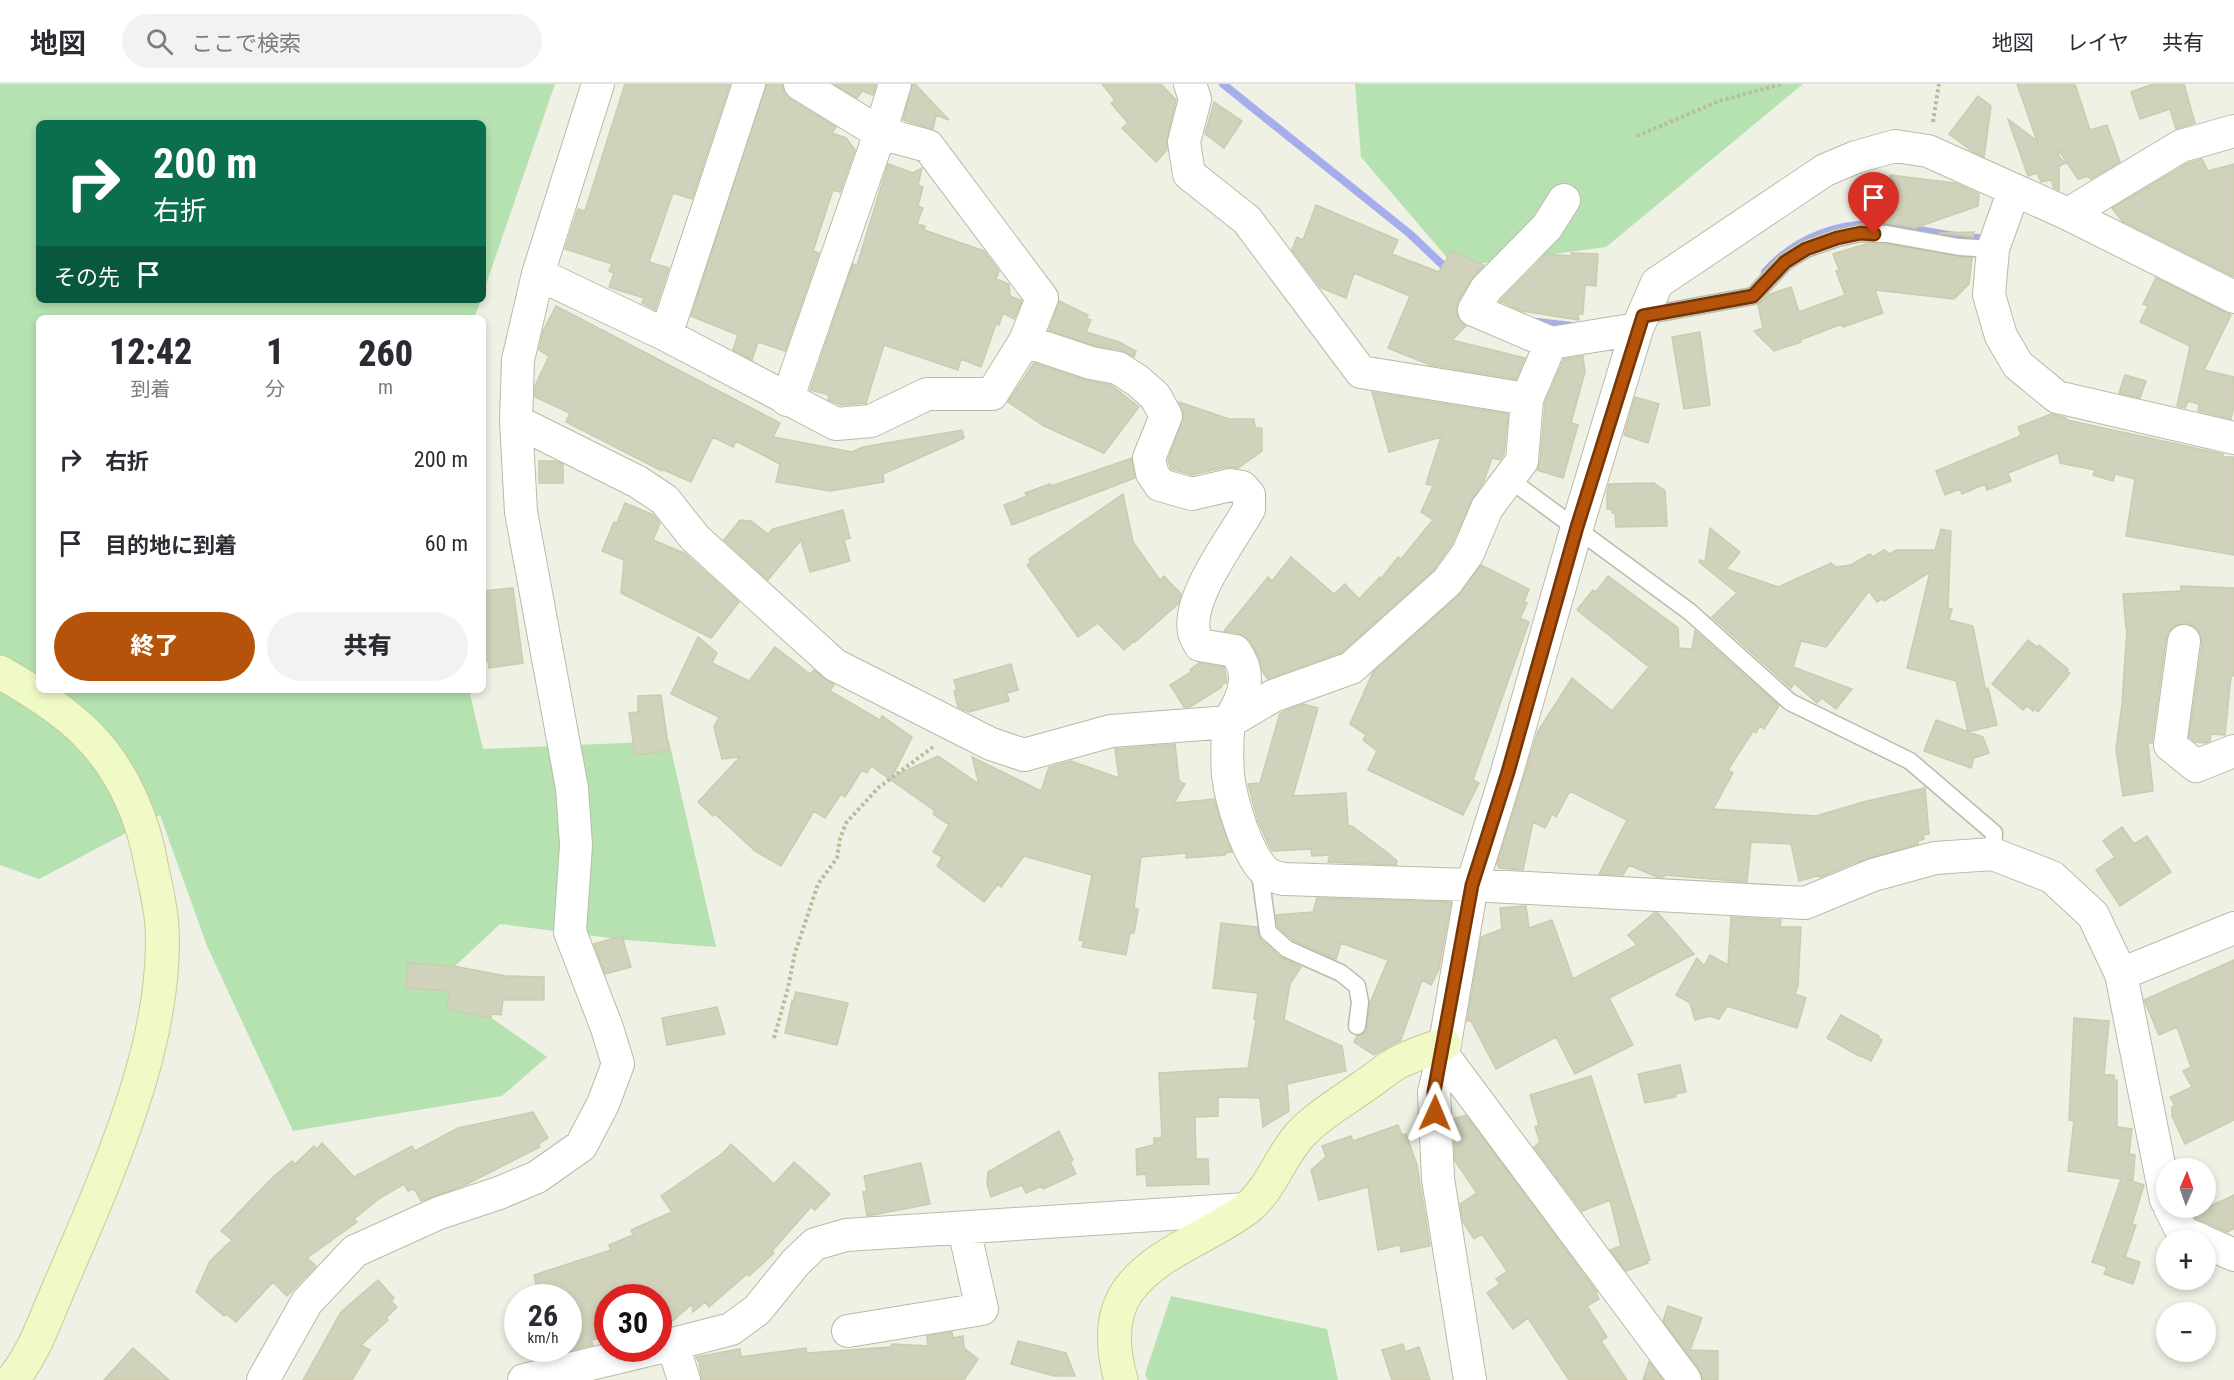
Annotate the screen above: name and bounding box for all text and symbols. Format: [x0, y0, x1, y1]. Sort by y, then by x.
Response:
search box [122, 14, 542, 68]
icon: search [143, 25, 176, 58]
text: 地図 [30, 27, 86, 60]
text: ここで検索 [191, 31, 301, 56]
text: 地図 [1992, 31, 2034, 55]
text: レイヤ [2067, 31, 2129, 55]
text: 共有 [2162, 31, 2204, 55]
text: 200 m [153, 139, 258, 188]
icon: right [54, 144, 132, 222]
pin [1848, 172, 1899, 234]
icon: arrive [1857, 181, 1890, 214]
text: 右折 [153, 195, 207, 227]
icon: arrive [132, 258, 165, 291]
text: その先 [54, 265, 120, 290]
text: 12:42 [109, 331, 192, 373]
text: 1 [266, 331, 284, 373]
text: 260 [358, 333, 413, 375]
text: m [378, 375, 393, 399]
text: 到着 [131, 377, 171, 401]
text: 分 [265, 377, 285, 401]
icon: right [54, 443, 87, 476]
text: 200 m [414, 447, 468, 472]
text: 右折 [105, 449, 149, 474]
icon: arrive [54, 527, 87, 560]
text: 60 m [425, 531, 468, 556]
text: 目的地に到着 [105, 533, 237, 558]
button: 終了 [54, 612, 255, 681]
button: 共有 [267, 612, 468, 681]
position arrow [1403, 1081, 1467, 1145]
north arrow [2156, 1158, 2216, 1218]
map controls [2156, 1158, 2216, 1362]
button: + [2156, 1230, 2216, 1290]
speed limit sign: 30 [594, 1284, 672, 1362]
text: 26 [528, 1298, 558, 1333]
button: − [2156, 1302, 2216, 1362]
text: km/h [528, 1329, 558, 1347]

